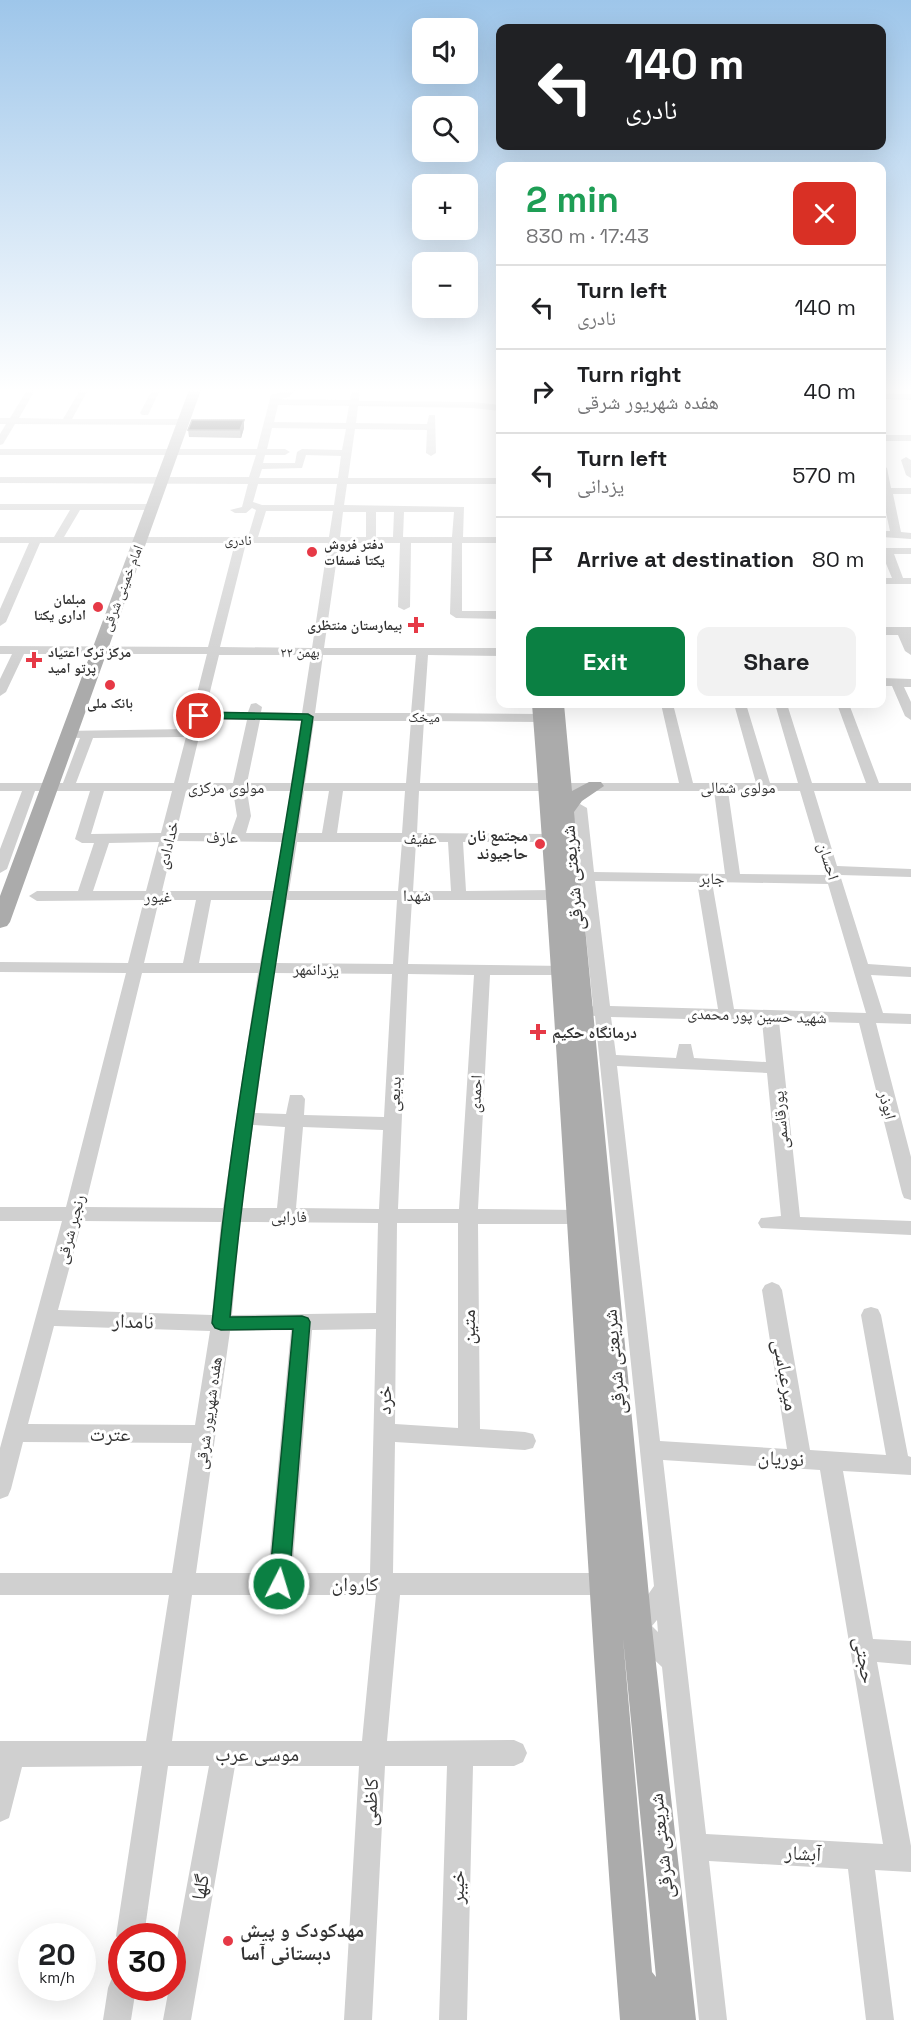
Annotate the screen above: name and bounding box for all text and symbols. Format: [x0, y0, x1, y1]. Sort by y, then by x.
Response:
map controls [412, 18, 478, 318]
button: sound [412, 18, 478, 84]
text: 140 m [625, 38, 744, 91]
icon: left [526, 48, 604, 126]
text: نادری [625, 92, 678, 127]
button: search [412, 96, 478, 162]
button: + [412, 174, 478, 240]
text: 2 min [526, 177, 619, 223]
button: close [793, 182, 856, 245]
text: 830 m · 17:43 [526, 223, 649, 249]
button: − [412, 252, 478, 318]
text: Turn left [577, 276, 667, 304]
icon: left [526, 291, 559, 324]
text: 140 m [794, 293, 856, 321]
text: نادری [577, 305, 616, 331]
text: Turn right [577, 360, 682, 388]
icon: right [526, 375, 559, 408]
text: 40 m [804, 377, 856, 405]
text: هفده شهریور شرقی [577, 389, 719, 415]
text: Turn left [577, 444, 667, 472]
icon: left [526, 459, 559, 492]
text: 570 m [792, 461, 856, 489]
text: یزدانی [577, 473, 624, 499]
street label: نادری [224, 531, 252, 549]
place label: دفتر فروش یکتا فسفات [324, 535, 385, 569]
street label: امام خمینی شرقی [97, 542, 148, 634]
icon: arrive [526, 543, 559, 576]
marker: دفتر فروش یکتا فسفات [305, 545, 319, 559]
text: Arrive at destination [577, 545, 794, 573]
text: 80 m [812, 545, 865, 573]
place label: مبلمان اداری یکتا [34, 590, 86, 624]
marker: مبلمان اداری یکتا [91, 600, 105, 614]
place label: بیمارستان منتظری [307, 616, 402, 634]
marker: بیمارستان منتظری [407, 616, 425, 634]
button: Exit [526, 627, 685, 696]
button: Share [697, 627, 856, 696]
place label: مرکز ترک اعتیاد پرتو امید [48, 643, 131, 677]
street label: ۲۲ بهمن [280, 643, 320, 661]
marker: مرکز ترک اعتیاد پرتو امید [25, 651, 43, 669]
marker: بانک ملی [103, 678, 117, 692]
pin [173, 690, 224, 741]
place label: بانک ملی [87, 694, 133, 712]
icon: arrive [182, 699, 215, 732]
street label: میخک [408, 708, 440, 726]
street label: مولوی مرکزی [188, 777, 264, 798]
street label: مولوی شمالی [700, 777, 776, 798]
street label: خدادادی [151, 819, 184, 871]
street label: شریعتی شرقی [554, 824, 590, 932]
place label: مجتمع نان حاجیوند [467, 825, 528, 864]
street label: عارف [206, 827, 238, 848]
street label: عفیف [403, 828, 437, 849]
marker: مجتمع نان حاجیوند [533, 837, 547, 851]
street label: احسان [813, 840, 844, 882]
street label: جابر [698, 868, 725, 889]
street label: شهدا [403, 885, 431, 906]
street label: غیور [143, 886, 172, 907]
street label: یزدانمهر [292, 959, 339, 980]
street label: شهید حسین پور محمدی [687, 1003, 827, 1028]
place label: درمانگاه حکیم [552, 1022, 637, 1044]
marker: درمانگاه حکیم [529, 1023, 547, 1041]
street label: احمدی [464, 1074, 487, 1114]
street label: بدیعی [383, 1076, 406, 1112]
street label: ابوذر [873, 1088, 901, 1122]
street label: پورقاسمی [767, 1090, 793, 1150]
street label: رنجبر شرقی [51, 1192, 90, 1266]
street label: فارابی [271, 1206, 307, 1227]
street label: نامدار [111, 1307, 154, 1335]
street label: شریعتی شرقی [596, 1308, 632, 1416]
street label: متین [455, 1309, 481, 1345]
street label: میرعباسی [767, 1337, 805, 1413]
street label: هفده شهریور شرقی [190, 1355, 227, 1471]
street label: خرد [371, 1385, 397, 1415]
street label: عترت [90, 1421, 130, 1447]
street label: نوریان [757, 1444, 805, 1472]
position arrow [247, 1552, 311, 1616]
street label: کاروان [332, 1571, 378, 1597]
street label: حجتی [848, 1635, 882, 1686]
street label: موسی عرب [215, 1741, 299, 1767]
street label: کاظمی [356, 1777, 384, 1827]
street label: شریعتی شرقی [643, 1792, 679, 1900]
street label: آبشار [783, 1839, 823, 1867]
street label: خیبر [444, 1870, 470, 1905]
street label: گلها [185, 1872, 215, 1902]
place label: مهدکودک و پیش دبستانی آسا [240, 1917, 364, 1966]
speed limit sign: 30 [108, 1923, 186, 2001]
marker: مهدکودک و پیش دبستانی آسا [221, 1934, 235, 1948]
text: 20 [38, 1935, 76, 1974]
text: km/h [39, 1968, 75, 1987]

